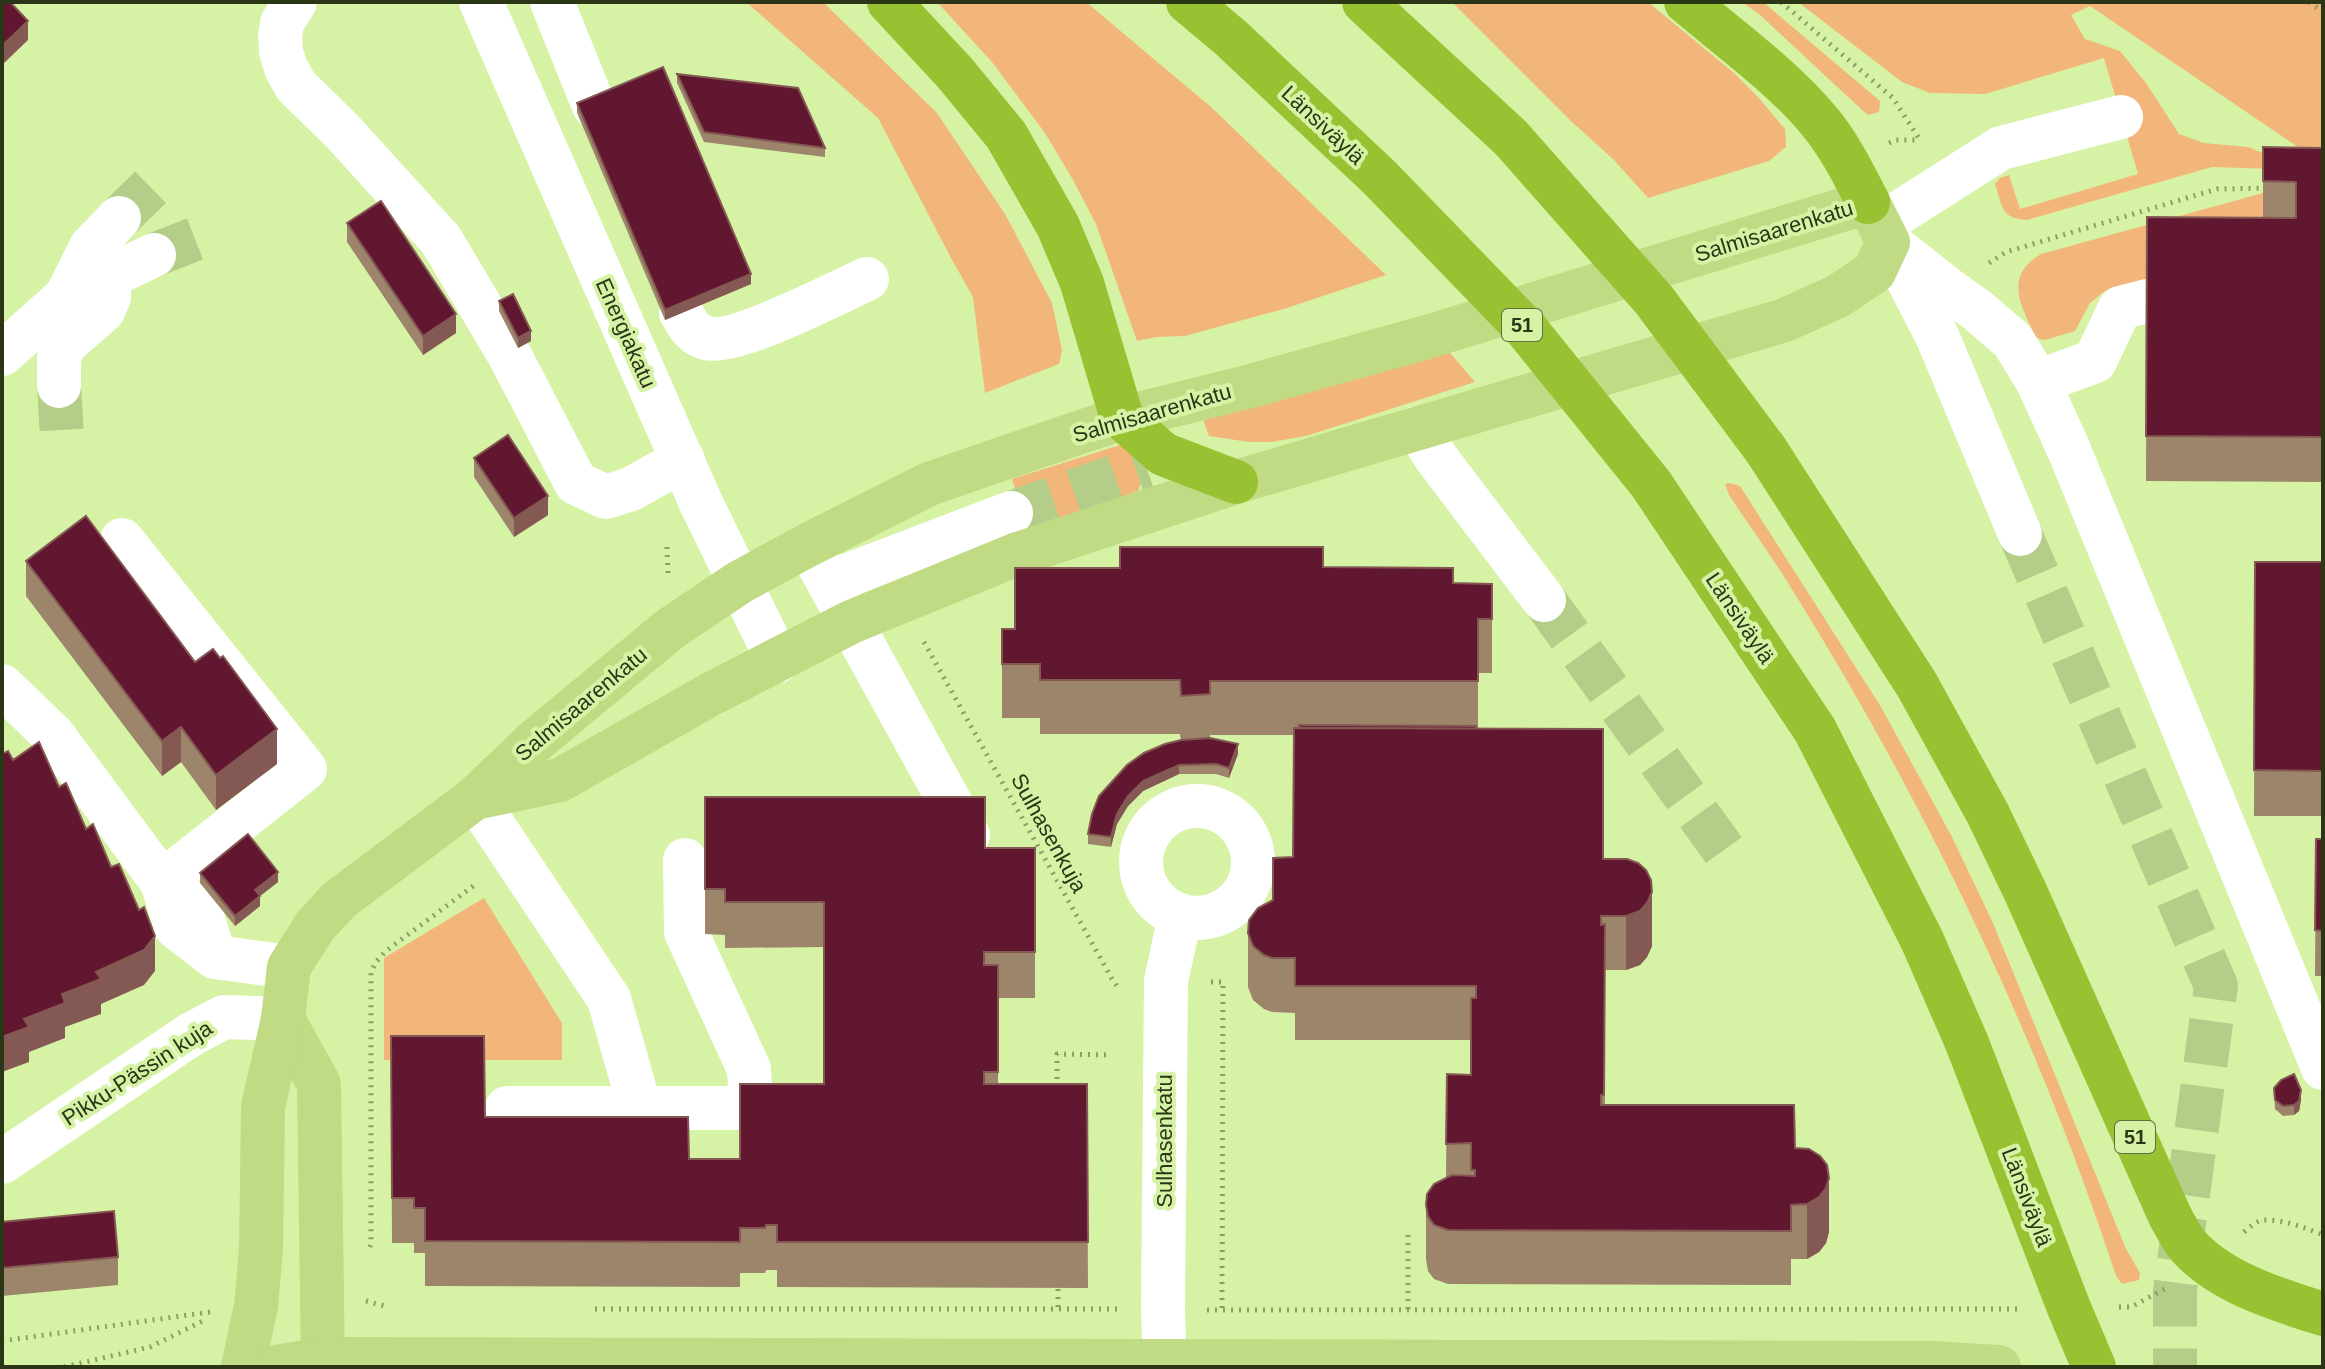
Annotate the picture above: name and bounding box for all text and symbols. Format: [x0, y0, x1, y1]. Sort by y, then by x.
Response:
street label: Länsiväylä [1276, 80, 1370, 170]
street label: Salmisaarenkatu [1692, 195, 1856, 267]
street label: Energiakatu [591, 274, 661, 392]
road number: 51 [1502, 309, 1542, 341]
street label: Salmisaarenkatu [1070, 378, 1234, 448]
street label: Länsiväylä [1701, 568, 1780, 669]
street label: Salmisaarenkatu [510, 642, 652, 766]
street label: Sulhasenkuja [1006, 769, 1092, 897]
street label: Pikku-Pässin kuja [57, 1015, 217, 1131]
street label: Sulhasenkatu [1152, 1074, 1177, 1208]
road number: 51 [2115, 1121, 2155, 1153]
street label: Länsiväylä [1997, 1144, 2058, 1251]

